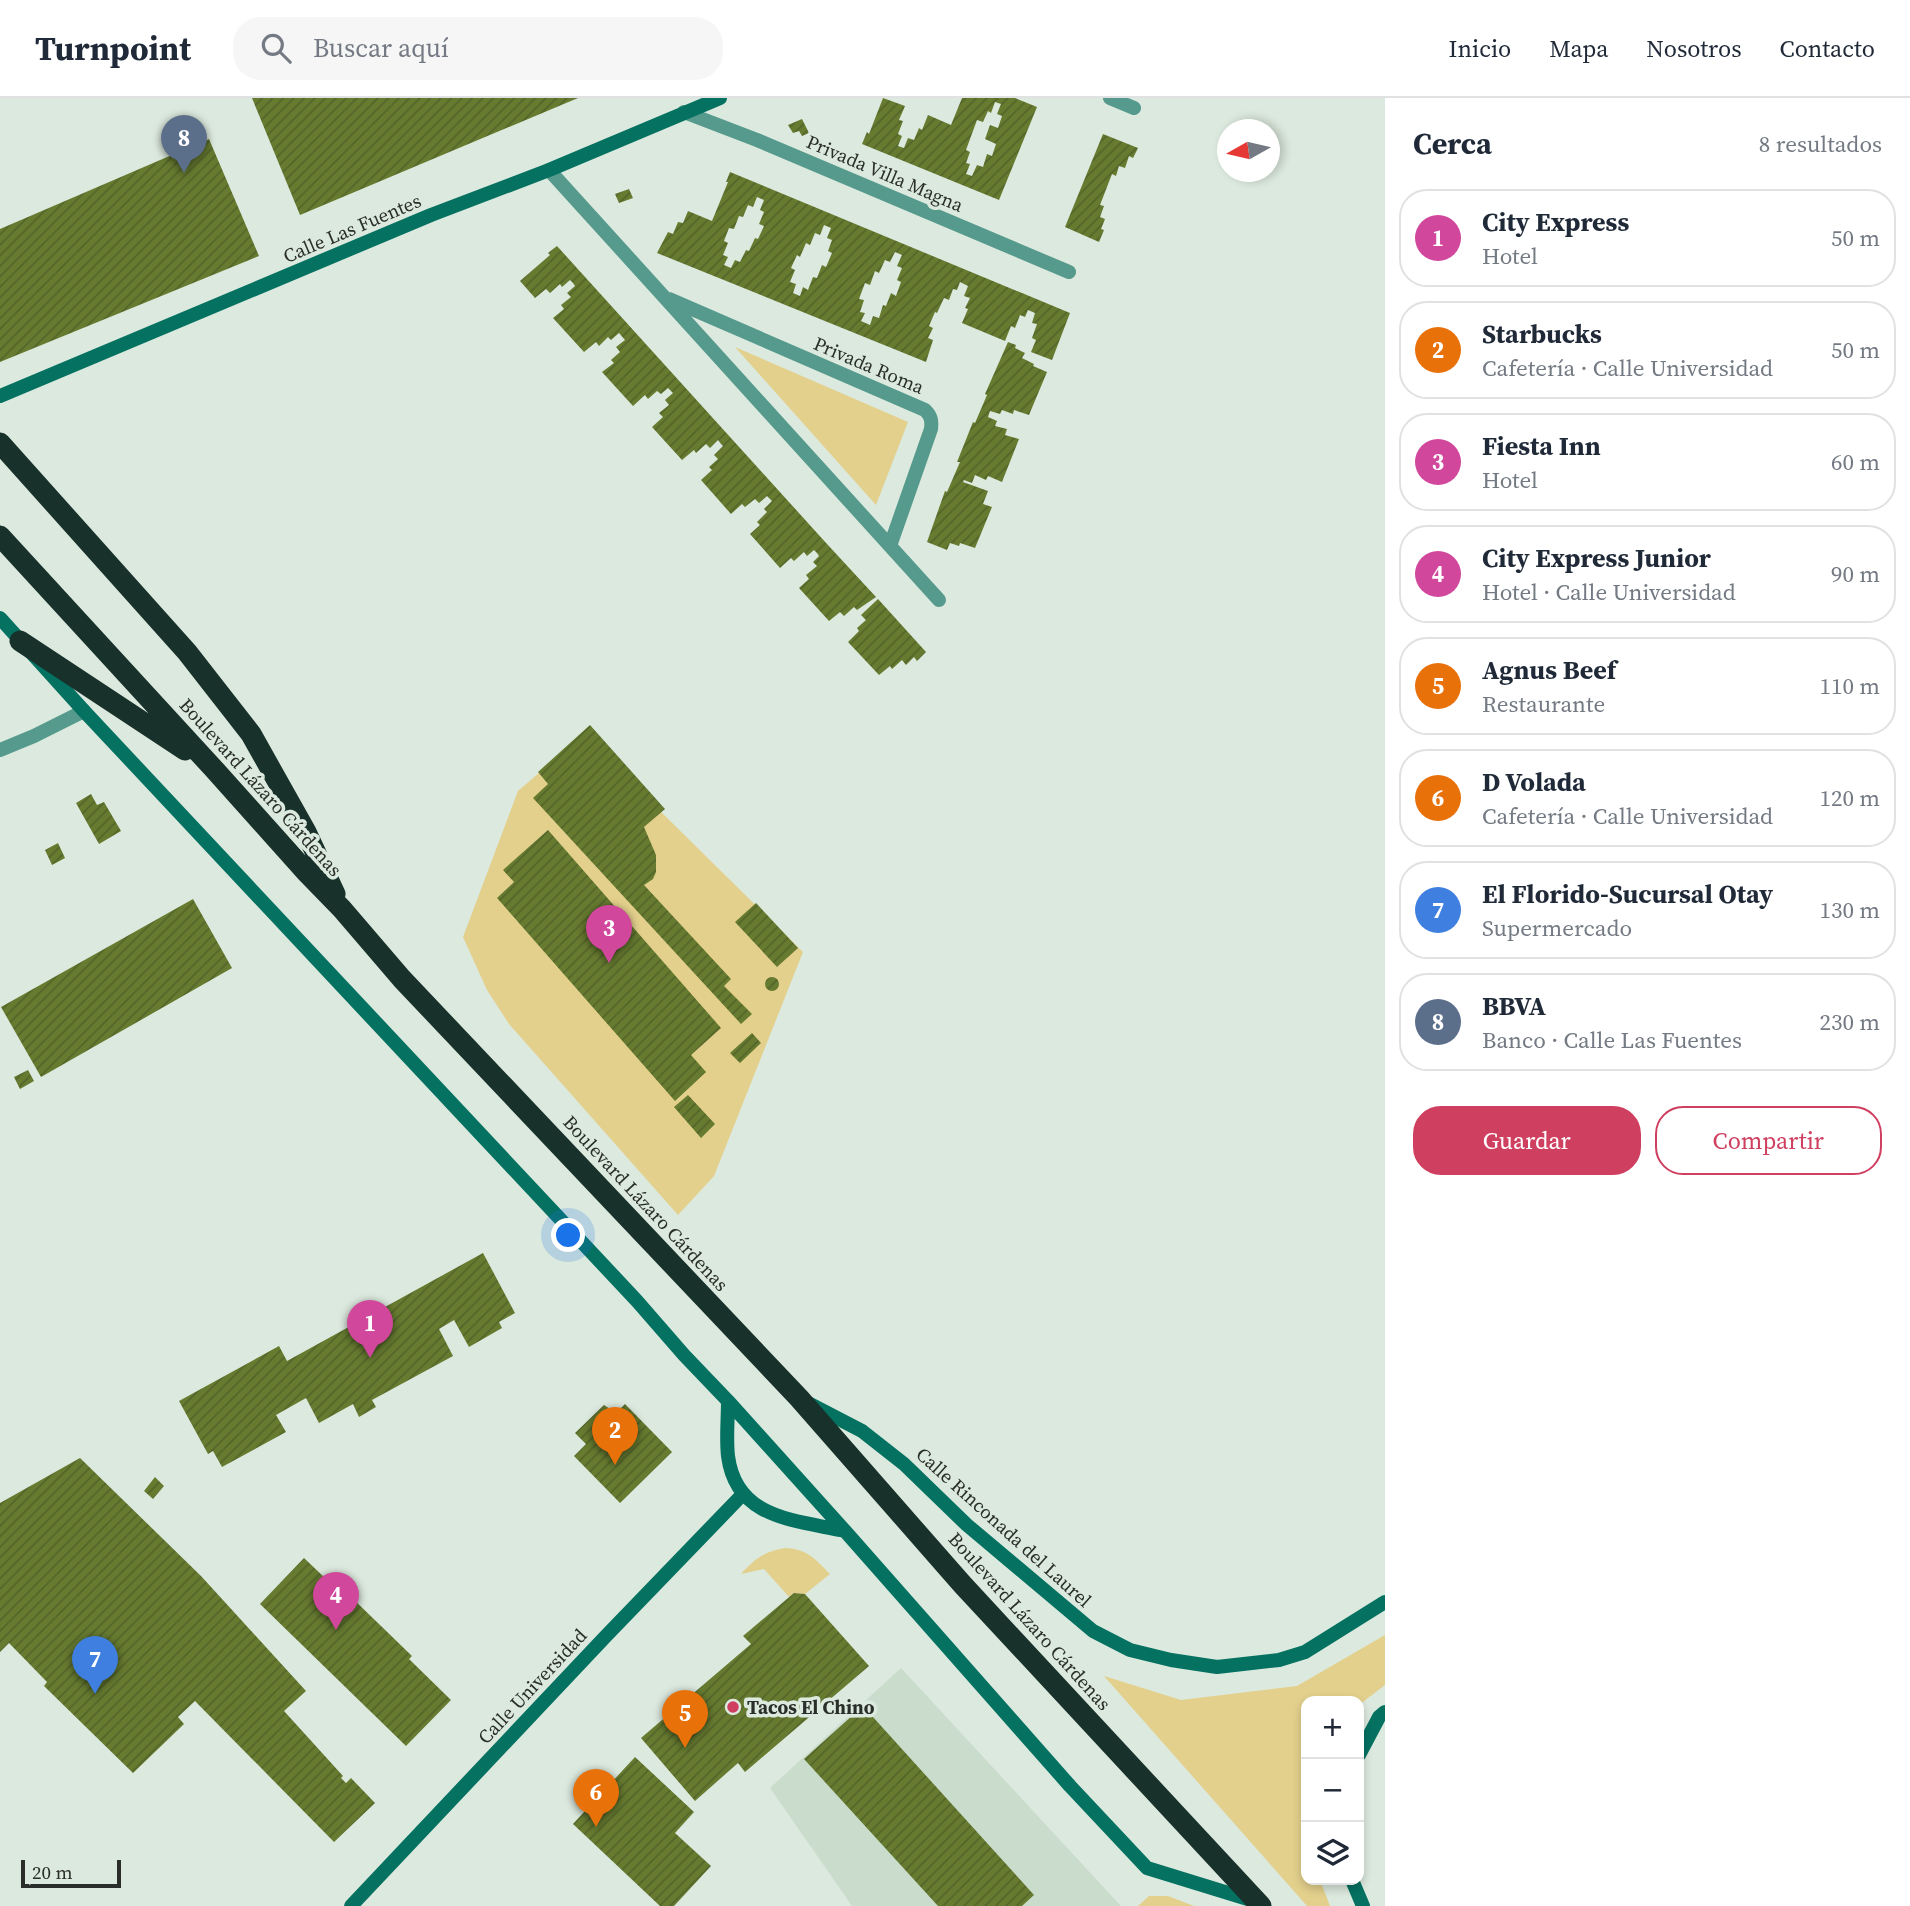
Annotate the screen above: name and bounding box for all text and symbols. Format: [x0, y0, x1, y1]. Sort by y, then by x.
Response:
search box [233, 17, 723, 80]
text: Turnpoint [35, 26, 191, 71]
icon: search [257, 29, 295, 67]
text: Buscar aquí [313, 30, 449, 66]
text: Inicio [1449, 32, 1511, 65]
text: Mapa [1549, 32, 1608, 65]
text: Nosotros [1646, 32, 1742, 65]
text: Contacto [1780, 32, 1875, 65]
pin: 8 [161, 115, 207, 173]
north arrow [1217, 119, 1280, 182]
text: Cerca [1413, 123, 1492, 164]
street label: Privada Villa Magna [803, 128, 968, 218]
text: 8 resultados [1759, 128, 1882, 160]
street label: Calle Las Fuentes [279, 187, 425, 269]
text: City Express [1482, 204, 1629, 240]
text: 1 [1432, 222, 1444, 254]
text: 50 m [1831, 222, 1880, 254]
text: Hotel [1482, 240, 1538, 272]
text: Starbucks [1482, 316, 1602, 352]
street label: Privada Roma [810, 330, 928, 400]
text: 2 [1432, 334, 1444, 366]
text: 50 m [1831, 334, 1880, 366]
text: Cafetería · Calle Universidad [1482, 352, 1773, 384]
text: Fiesta Inn [1482, 428, 1601, 464]
text: 3 [1432, 446, 1444, 478]
text: 60 m [1831, 446, 1880, 478]
text: Hotel [1482, 464, 1538, 496]
text: City Express Junior [1482, 540, 1711, 576]
text: 4 [1432, 558, 1444, 590]
text: 90 m [1831, 558, 1880, 590]
text: Hotel · Calle Universidad [1482, 576, 1736, 608]
text: Agnus Beef [1482, 652, 1616, 688]
text: 5 [1432, 670, 1444, 702]
text: 110 m [1819, 670, 1880, 702]
text: Restaurante [1482, 688, 1605, 720]
street label: Boulevard Lázaro Cárdenas [174, 692, 348, 882]
text: D Volada [1482, 764, 1586, 800]
text: 6 [1432, 782, 1444, 814]
text: 120 m [1819, 782, 1880, 814]
text: Cafetería · Calle Universidad [1482, 800, 1773, 832]
text: El Florido-Sucursal Otay [1482, 876, 1773, 912]
text: 7 [1432, 894, 1444, 926]
text: 130 m [1819, 894, 1880, 926]
pin: 3 [586, 905, 632, 963]
text: Supermercado [1482, 912, 1632, 944]
text: BBVA [1482, 988, 1546, 1024]
text: 8 [1432, 1006, 1444, 1038]
text: 230 m [1819, 1006, 1880, 1038]
text: Banco · Calle Las Fuentes [1482, 1024, 1742, 1056]
button: Guardar [1413, 1106, 1641, 1175]
button: Compartir [1655, 1106, 1882, 1175]
street label: Boulevard Lázaro Cárdenas [558, 1109, 734, 1297]
your location [551, 1218, 585, 1252]
pin: 1 [347, 1300, 393, 1358]
pin: 2 [592, 1407, 638, 1465]
street label: Calle Rinconada del Laurel [911, 1441, 1098, 1613]
street label: Boulevard Lázaro Cárdenas [943, 1526, 1117, 1716]
pin: 4 [313, 1572, 359, 1630]
street label: Calle Universidad [472, 1623, 592, 1749]
pin: 7 [72, 1636, 118, 1694]
pin: 5 [662, 1690, 708, 1748]
place label: Tacos El Chino [747, 1694, 875, 1720]
map controls [1301, 1696, 1364, 1885]
button: + [1301, 1696, 1364, 1759]
marker: Tacos El Chino [725, 1699, 741, 1715]
button: − [1301, 1759, 1364, 1822]
pin: 6 [573, 1769, 619, 1827]
button: layers [1301, 1822, 1364, 1885]
scale bar [21, 1857, 121, 1889]
text: 20 m [32, 1859, 73, 1885]

